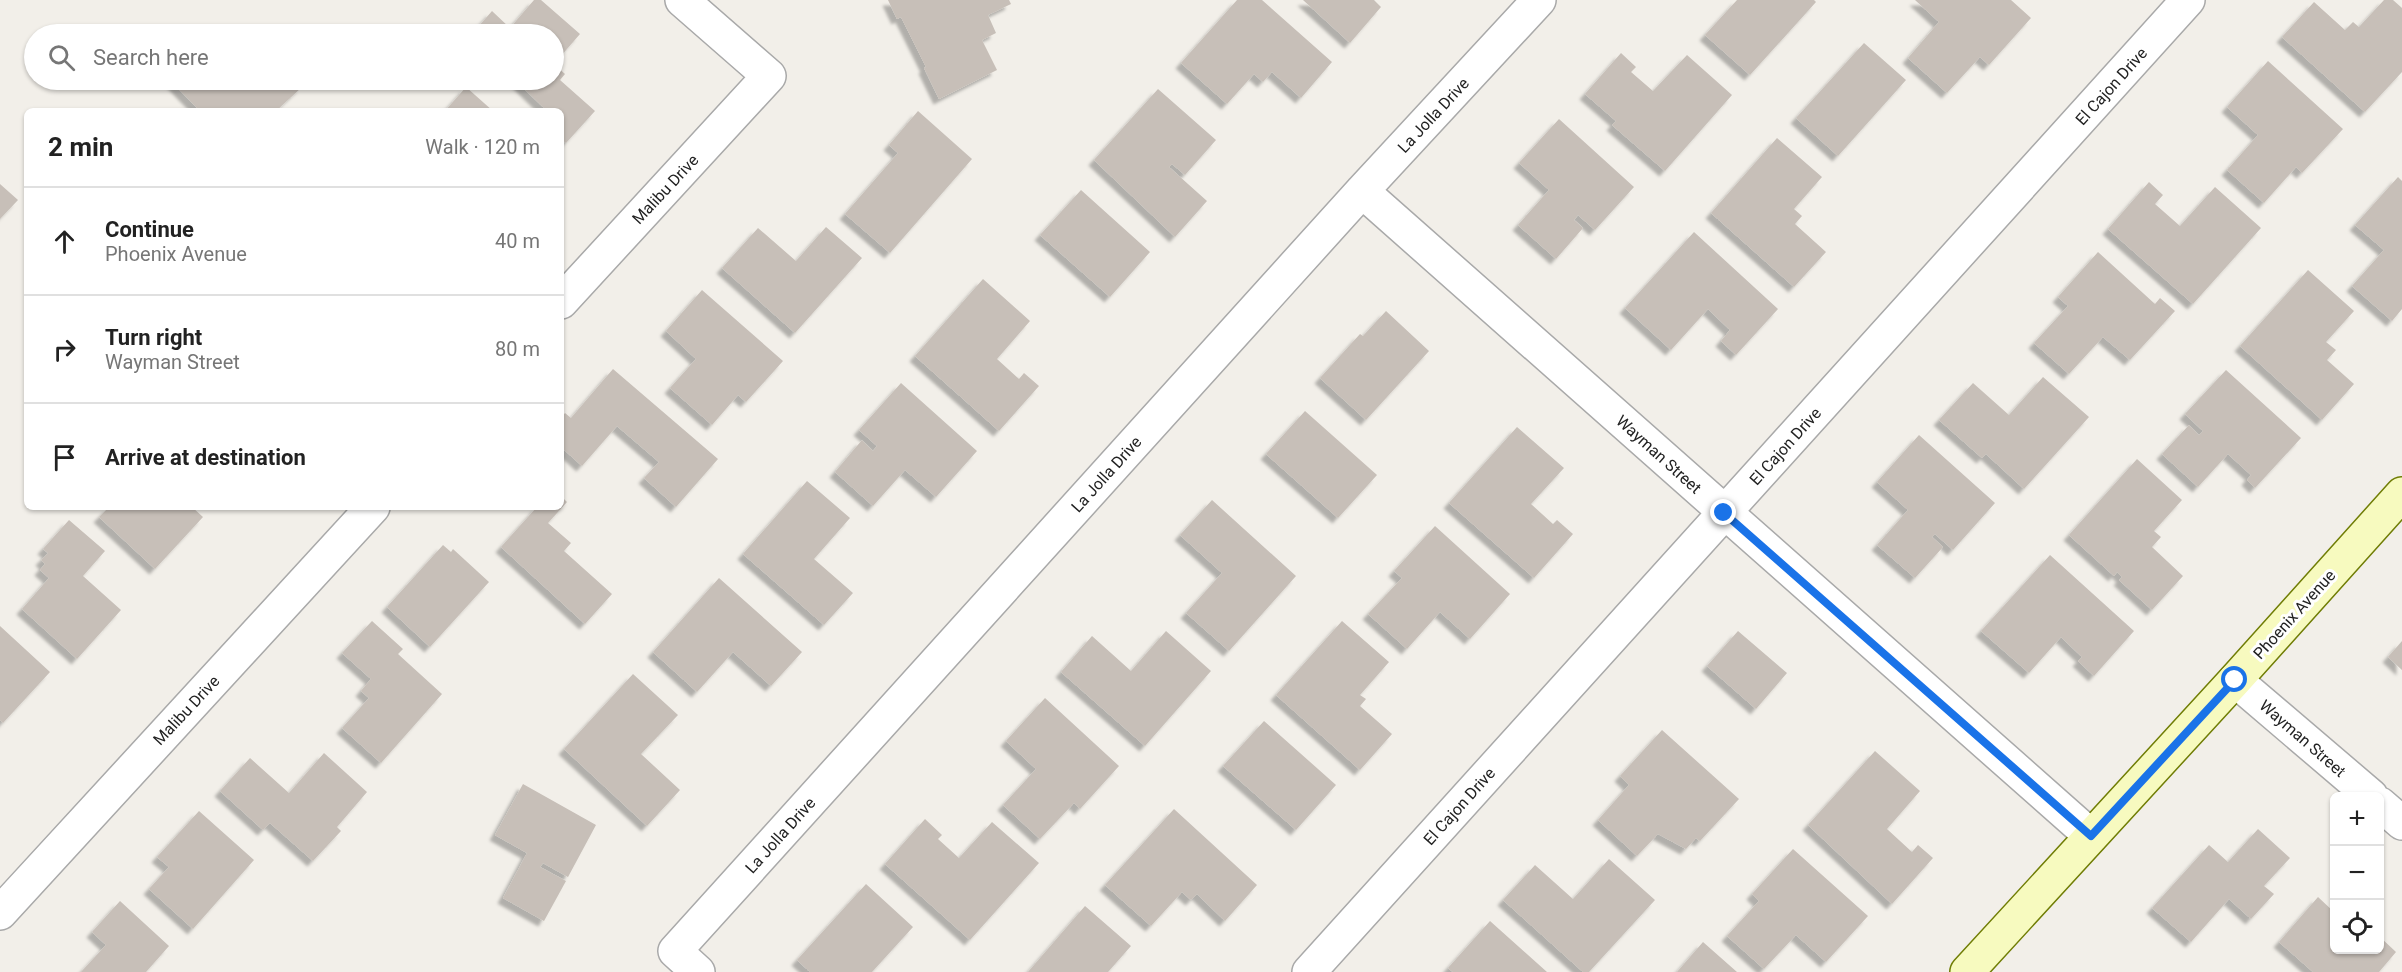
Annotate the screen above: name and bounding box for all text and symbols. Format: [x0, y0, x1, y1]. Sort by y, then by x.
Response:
search box [24, 24, 564, 90]
icon: search [45, 41, 78, 74]
street label: El Cajon Drive [2072, 44, 2151, 129]
text: Search here [93, 45, 209, 70]
street label: La Jolla Drive [1394, 74, 1473, 157]
text: 2 min [48, 132, 113, 162]
text: Walk · 120 m [425, 135, 540, 159]
street label: Malibu Drive [628, 151, 702, 228]
text: Continue [105, 217, 194, 242]
icon: ahead [48, 225, 81, 258]
text: 40 m [495, 229, 540, 253]
text: Phoenix Avenue [105, 242, 247, 266]
text: Turn right [105, 325, 202, 350]
icon: right [48, 333, 81, 366]
text: 80 m [495, 337, 540, 361]
text: Wayman Street [105, 350, 240, 374]
street label: El Cajon Drive [1746, 404, 1825, 489]
street label: Wayman Street [1612, 411, 1705, 498]
street label: La Jolla Drive [1067, 432, 1145, 516]
icon: arrive [48, 441, 81, 474]
text: Arrive at destination [105, 445, 306, 470]
route end [1710, 499, 1736, 525]
street label: Phoenix Avenue [2249, 566, 2339, 663]
route start [2221, 666, 2247, 692]
street label: Malibu Drive [149, 672, 223, 749]
street label: Wayman Street [2256, 696, 2350, 781]
street label: El Cajon Drive [1420, 764, 1499, 849]
map controls [2330, 792, 2384, 954]
button: + [2330, 792, 2384, 846]
street label: La Jolla Drive [741, 793, 819, 877]
button: − [2330, 846, 2384, 900]
button: locate [2330, 900, 2384, 954]

